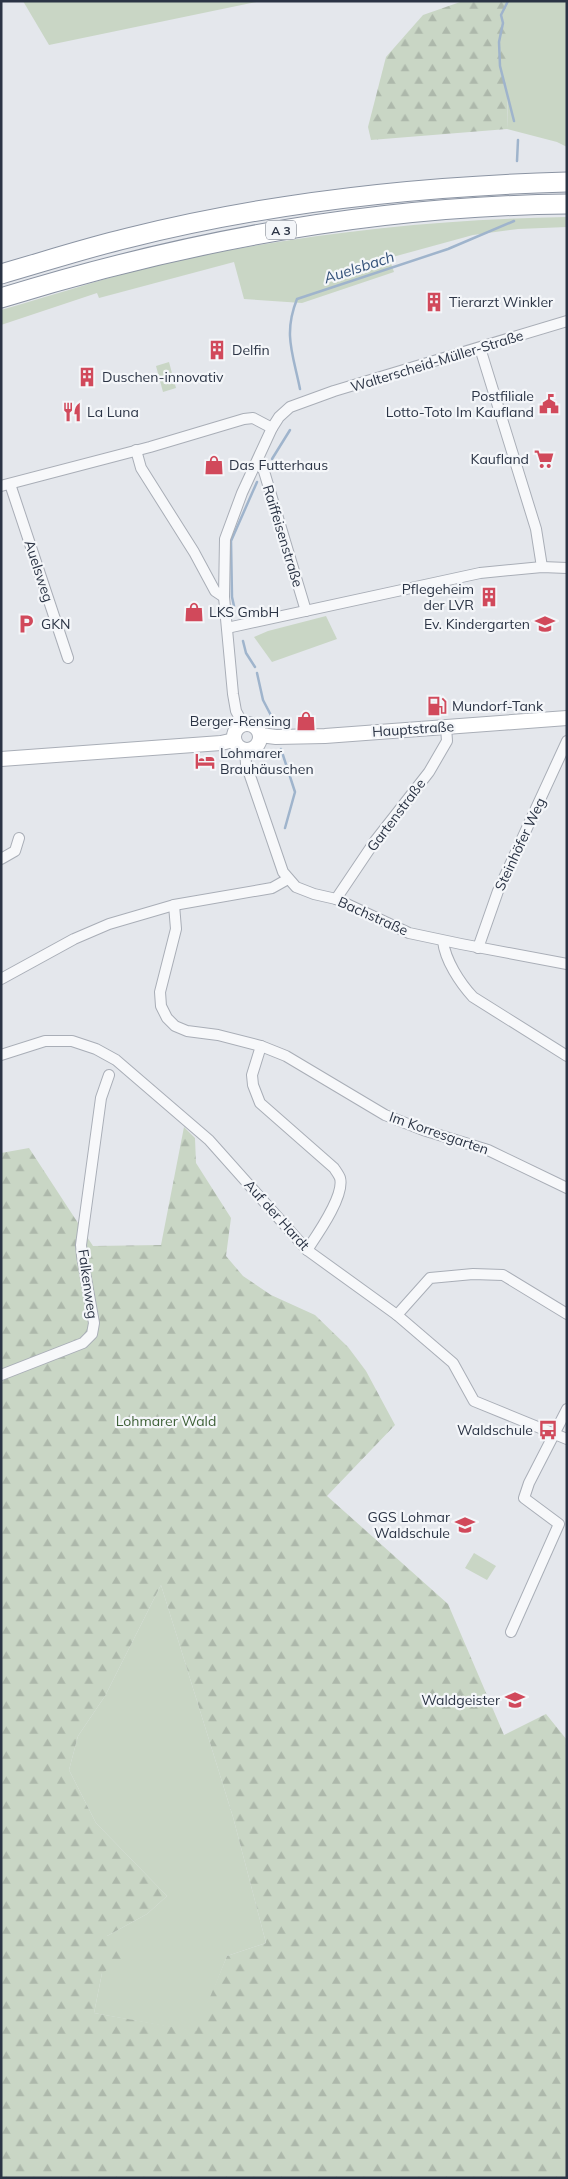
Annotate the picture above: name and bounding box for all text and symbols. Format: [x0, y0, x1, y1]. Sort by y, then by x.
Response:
road number: A 3 [266, 220, 296, 240]
water label: Auelsbach [320, 247, 397, 288]
building icon: Tierarzt Winkler [423, 291, 445, 313]
place label: Tierarzt Winkler [449, 293, 554, 311]
street label: Walterscheid-Müller-Straße [348, 326, 526, 396]
building icon: Delfin [206, 339, 228, 361]
place label: Delfin [232, 341, 270, 359]
building icon: Duschen-innovativ [76, 366, 98, 388]
place label: Duschen-innovativ [102, 368, 224, 386]
place label: Postfiliale Lotto-Toto Im Kaufland [386, 387, 534, 421]
public building icon: Postfiliale Lotto-Toto Im Kaufland [538, 393, 560, 415]
restaurant icon: La Luna [61, 401, 83, 423]
place label: La Luna [87, 403, 139, 421]
supermarket icon: Kaufland [533, 448, 555, 470]
place label: Kaufland [471, 450, 529, 468]
shop icon: Das Futterhaus [203, 454, 225, 476]
place label: Das Futterhaus [229, 456, 328, 474]
street label: Raiffeisenstraße [259, 483, 307, 589]
street label: Auelsweg [21, 538, 57, 604]
place label: Pflegeheim der LVR [402, 580, 474, 614]
building icon: Pflegeheim der LVR [478, 586, 500, 608]
shop icon: LKS GmbH [183, 601, 205, 623]
place label: LKS GmbH [209, 603, 279, 621]
parking icon: GKN [15, 613, 37, 635]
school or university icon: Ev. Kindergarten [534, 613, 556, 635]
place label: GKN [41, 615, 71, 633]
place label: Ev. Kindergarten [424, 615, 530, 633]
fuel station icon: Mundorf-Tank [426, 695, 448, 717]
place label: Mundorf-Tank [452, 697, 544, 715]
shop icon: Berger-Rensing [295, 710, 317, 732]
place label: Berger-Rensing [190, 712, 291, 730]
street label: Hauptstraße [371, 717, 455, 741]
place label: Lohmarer Brauhäuschen [220, 744, 314, 778]
hotel icon: Lohmarer Brauhäuschen [194, 750, 216, 772]
street label: Gartenstraße [363, 775, 429, 855]
street label: Steinhöfer Weg [491, 795, 549, 893]
street label: Bachstraße [335, 893, 411, 939]
street label: Im Korresgarten [387, 1108, 491, 1158]
street label: Auf der Hardt [241, 1176, 314, 1254]
street label: Falkenweg [74, 1248, 102, 1320]
park label: Lohmarer Wald [116, 1412, 216, 1430]
bus stop icon: Waldschule [537, 1419, 559, 1441]
place label: Waldschule [457, 1421, 533, 1439]
place label: GGS Lohmar Waldschule [368, 1508, 451, 1542]
school or university icon: GGS Lohmar Waldschule [454, 1514, 476, 1536]
school or university icon: Waldgeister [504, 1689, 526, 1711]
place label: Waldgeister [421, 1691, 501, 1709]

